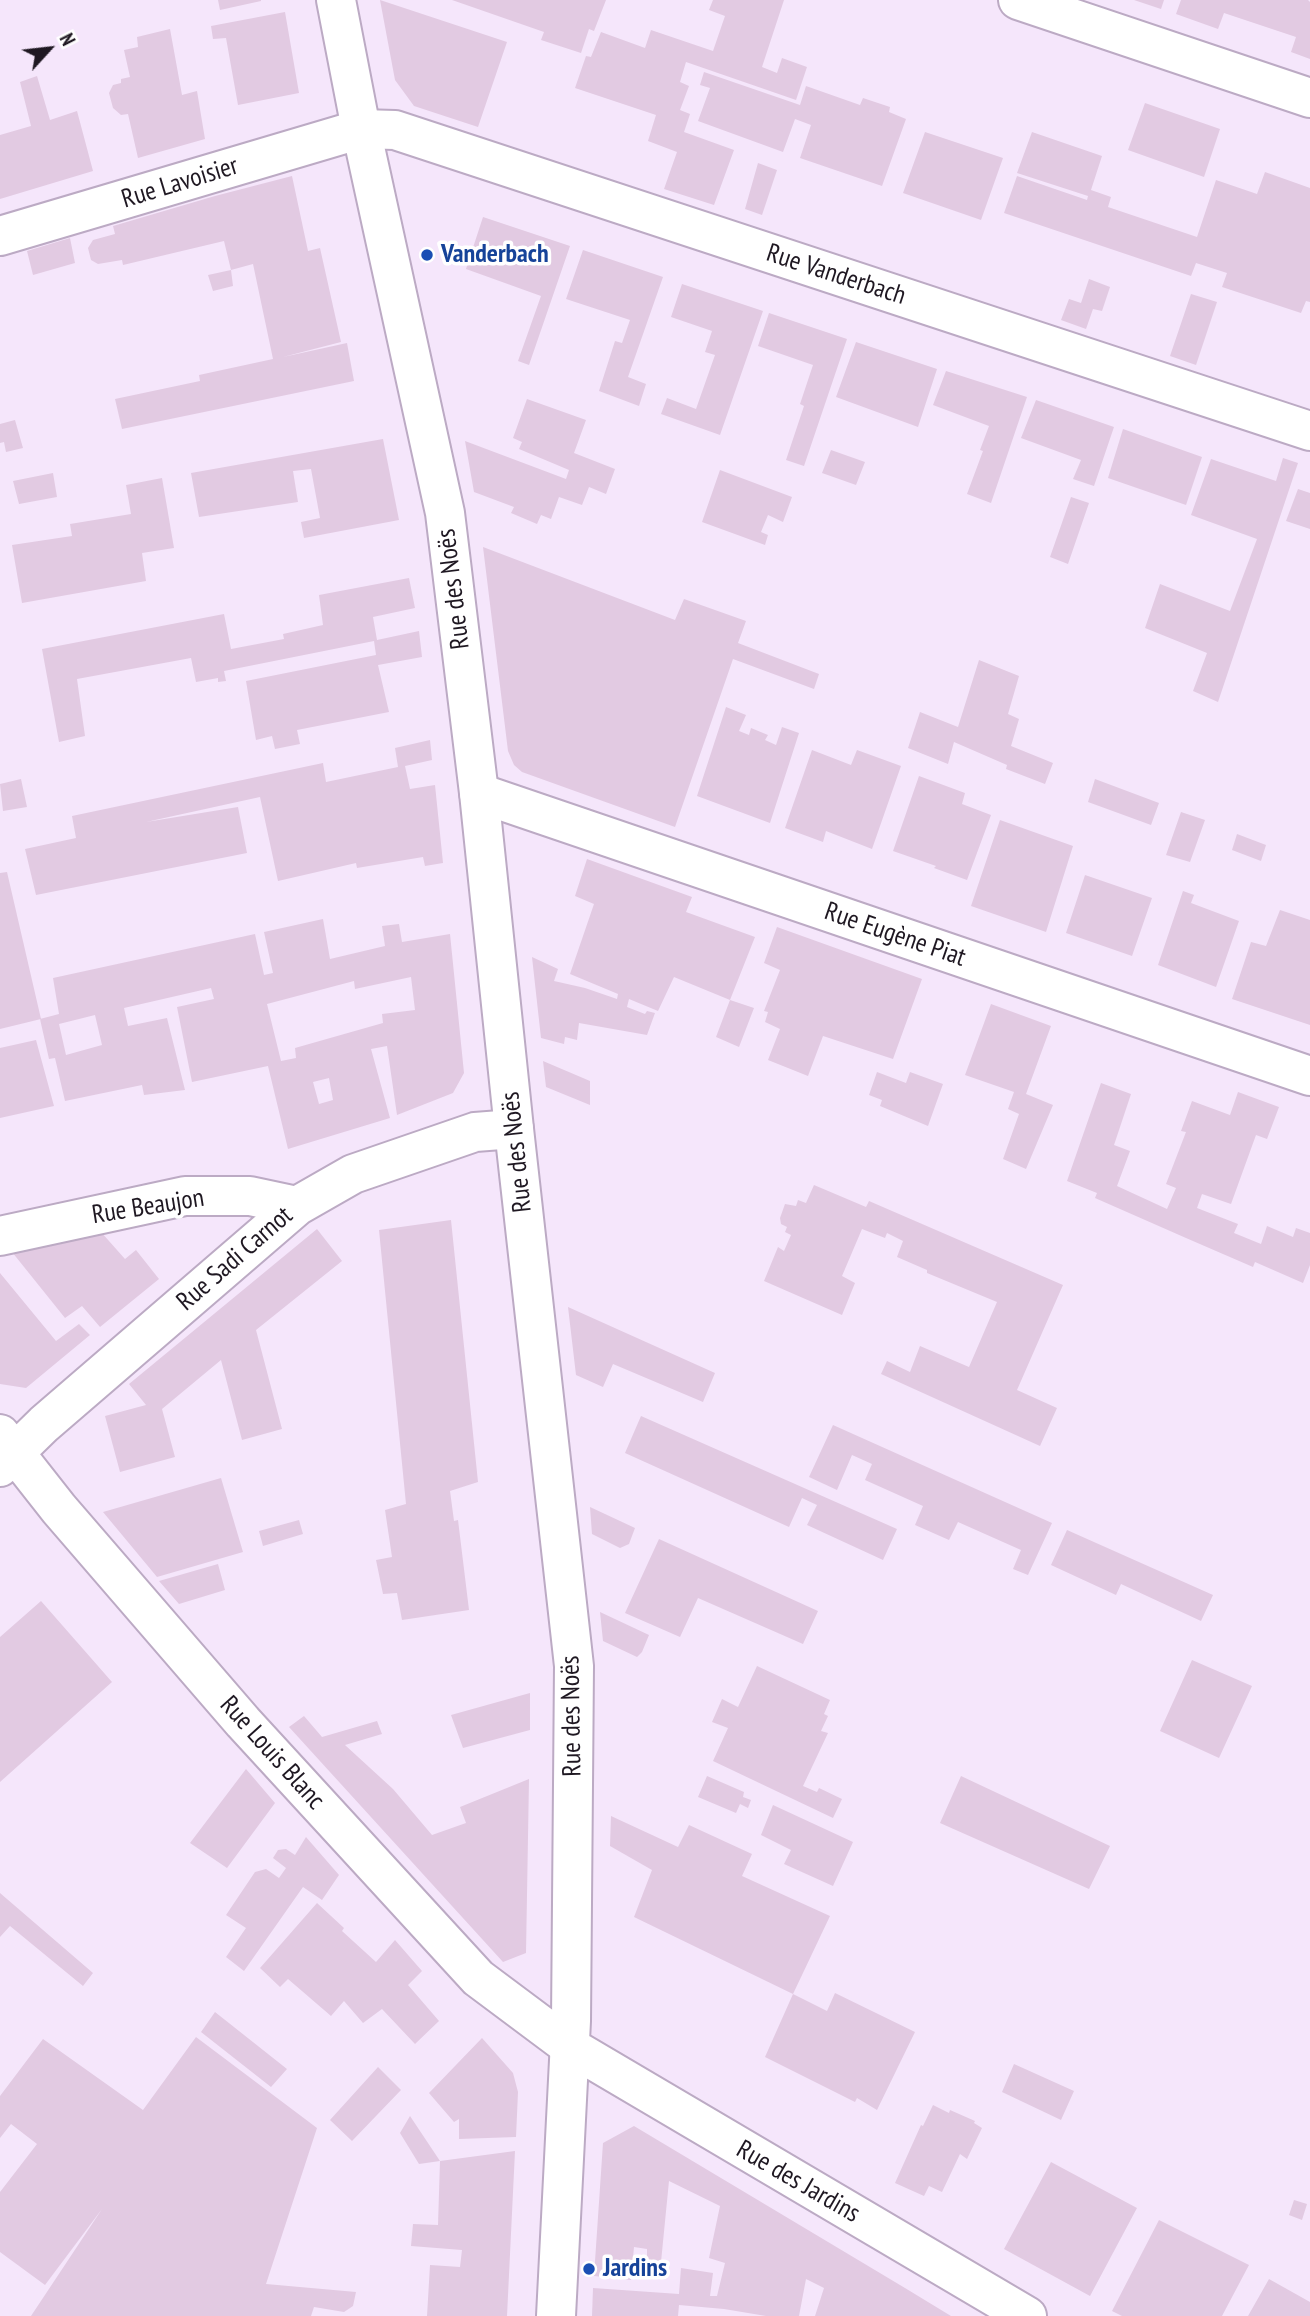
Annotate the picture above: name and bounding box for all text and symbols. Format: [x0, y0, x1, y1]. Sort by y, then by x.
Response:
north arrow [14, 14, 84, 84]
text: N [55, 29, 81, 49]
street label: Rue Lavoisier [118, 151, 242, 215]
street label: Rue Vanderbach [763, 238, 909, 312]
place label: Vanderbach [441, 239, 549, 271]
marker: Vanderbach [419, 247, 435, 263]
street label: Rue des Noës [431, 527, 477, 651]
street label: Rue Eugène Piat [820, 896, 970, 974]
street label: Rue des Noës [495, 1090, 539, 1214]
street label: Rue Beaujon [90, 1183, 206, 1231]
street label: Rue Sadi Carnot [171, 1200, 299, 1318]
street label: Rue des Noës [555, 1655, 589, 1777]
street label: Rue Louis Blanc [213, 1690, 331, 1816]
street label: Rue des Jardins [731, 2134, 865, 2230]
place label: Jardins [603, 2253, 667, 2285]
marker: Jardins [581, 2261, 597, 2277]

